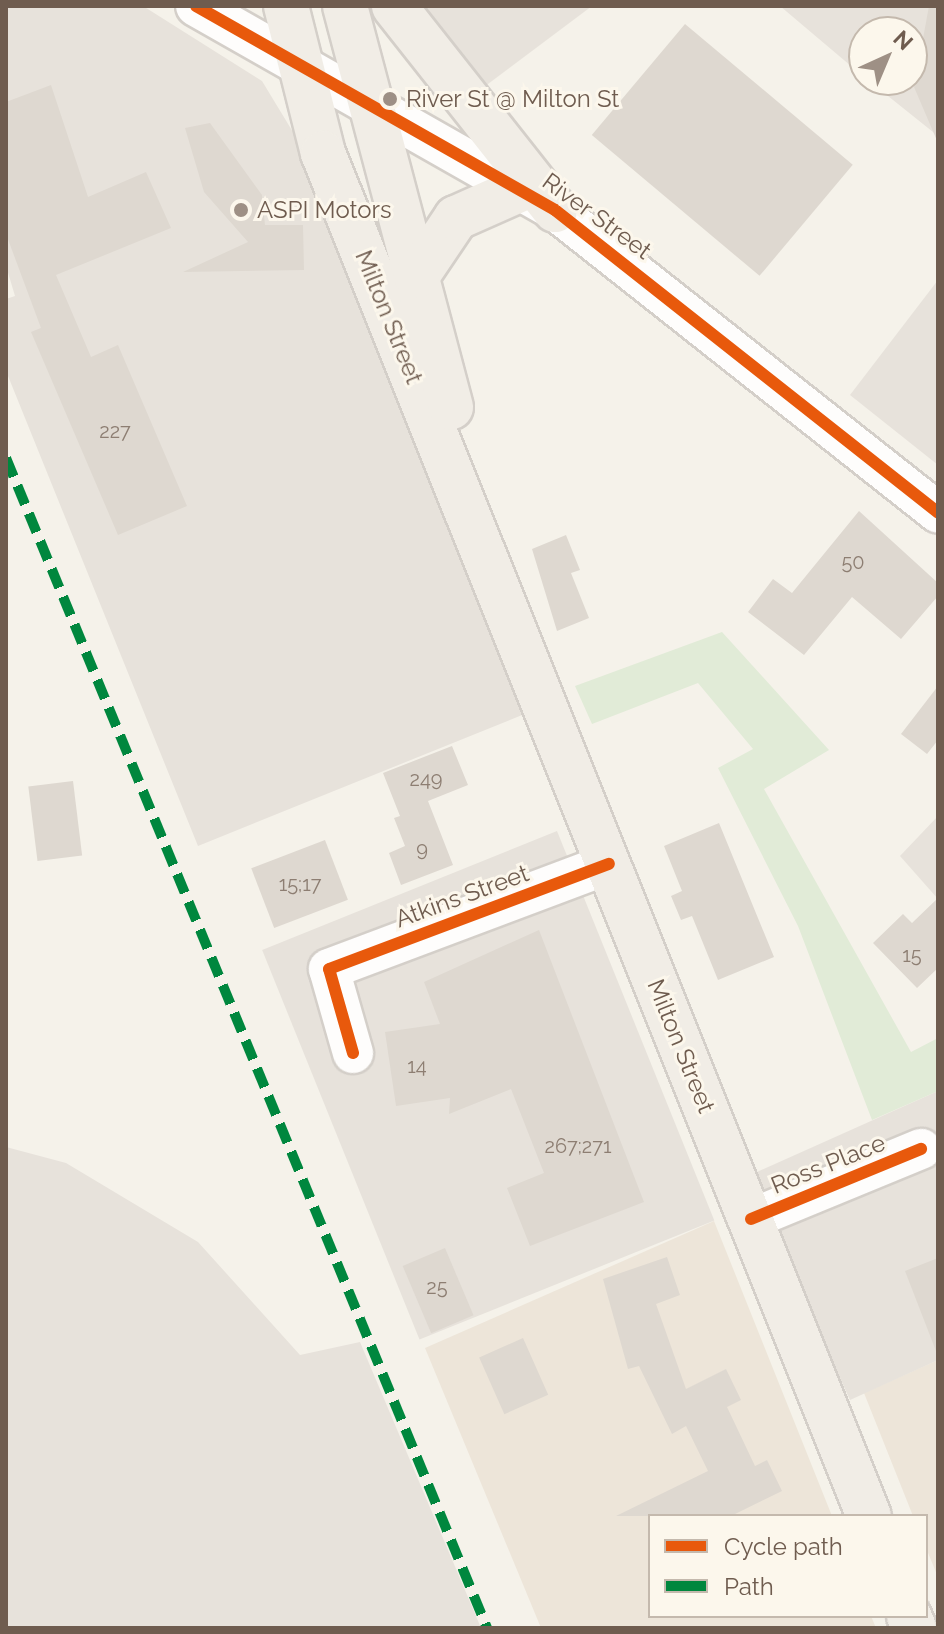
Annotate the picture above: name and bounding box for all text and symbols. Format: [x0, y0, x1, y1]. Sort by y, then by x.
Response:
north arrow [848, 16, 928, 96]
text: N [888, 25, 918, 55]
place label: River St @ Milton St [406, 85, 620, 113]
marker: River St @ Milton St [381, 90, 399, 108]
street label: River Street [537, 167, 657, 265]
place label: ASPI Motors [257, 196, 392, 224]
marker: ASPI Motors [232, 201, 250, 219]
street label: Milton Street [349, 246, 429, 388]
house number: 227 [99, 419, 131, 443]
house number: 50 [841, 550, 865, 574]
house number: 249 [409, 767, 443, 791]
house number: 9 [416, 837, 428, 861]
street label: Atkins Street [391, 859, 533, 933]
house number: 15;17 [279, 872, 321, 896]
house number: 15 [902, 943, 922, 967]
street label: Milton Street [641, 975, 721, 1117]
house number: 14 [407, 1054, 427, 1078]
street label: Ross Place [767, 1128, 889, 1200]
house number: 267;271 [545, 1134, 611, 1158]
house number: 25 [426, 1275, 448, 1299]
legend [648, 1514, 928, 1618]
text: Cycle path [724, 1532, 843, 1561]
text: Path [724, 1572, 774, 1601]

